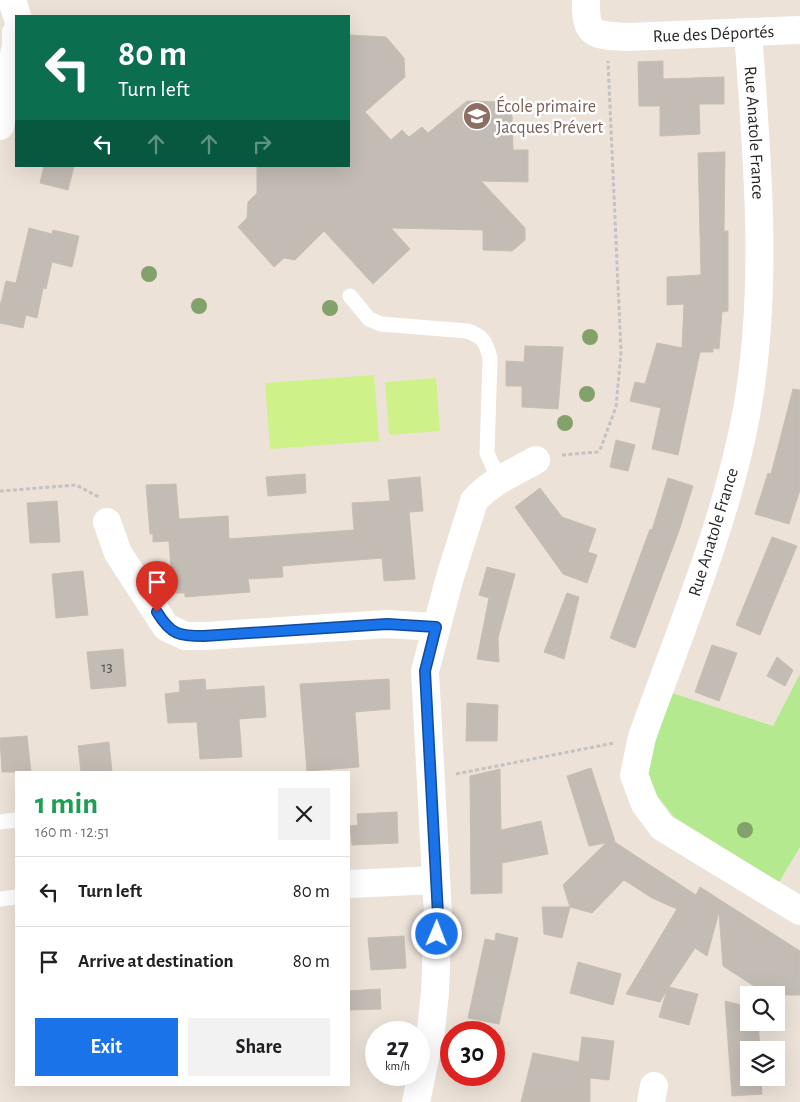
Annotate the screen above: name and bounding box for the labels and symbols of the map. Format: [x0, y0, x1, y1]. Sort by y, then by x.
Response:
street label: Rue des Déportés [652, 23, 775, 46]
street label: Rue Anatole France [741, 65, 767, 200]
place label: École primaire Jacques Prévert [496, 95, 603, 137]
school or university icon: École primaire Jacques Prévert [462, 101, 492, 131]
street label: Rue Anatole France [686, 466, 742, 599]
pin [136, 561, 178, 612]
house number: 13 [101, 660, 113, 675]
position arrow [410, 907, 462, 959]
speed limit sign: 30 [440, 1021, 505, 1086]

